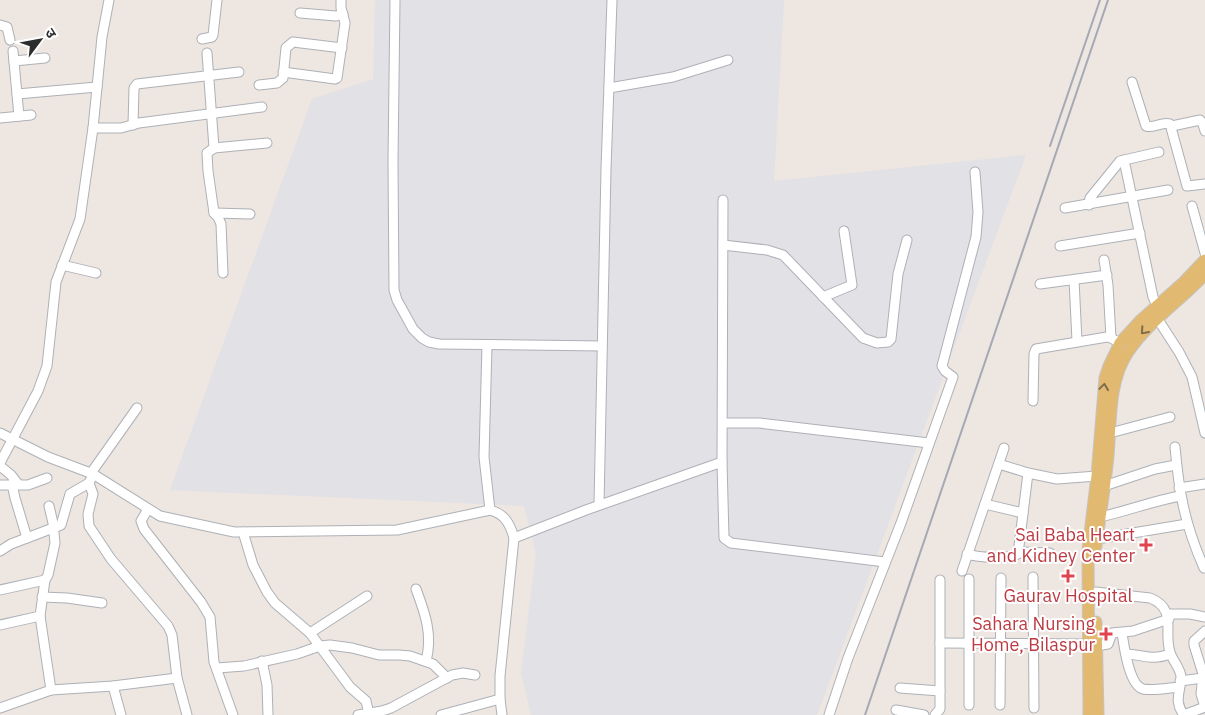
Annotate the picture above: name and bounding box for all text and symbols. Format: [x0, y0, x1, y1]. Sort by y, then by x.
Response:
north arrow [15, 15, 65, 65]
text: उ [41, 25, 61, 42]
one-way arrow [1141, 326, 1150, 335]
one-way arrow [1098, 383, 1109, 391]
place label: Sai Baba Heart and Kidney Center [987, 523, 1135, 567]
marker: Sai Baba Heart and Kidney Center [1139, 538, 1153, 552]
marker: Gaurav Hospital [1061, 569, 1075, 583]
place label: Gaurav Hospital [1004, 584, 1132, 607]
place label: Sahara Nursing Home, Bilaspur [971, 612, 1095, 656]
marker: Sahara Nursing Home, Bilaspur [1099, 627, 1113, 641]

